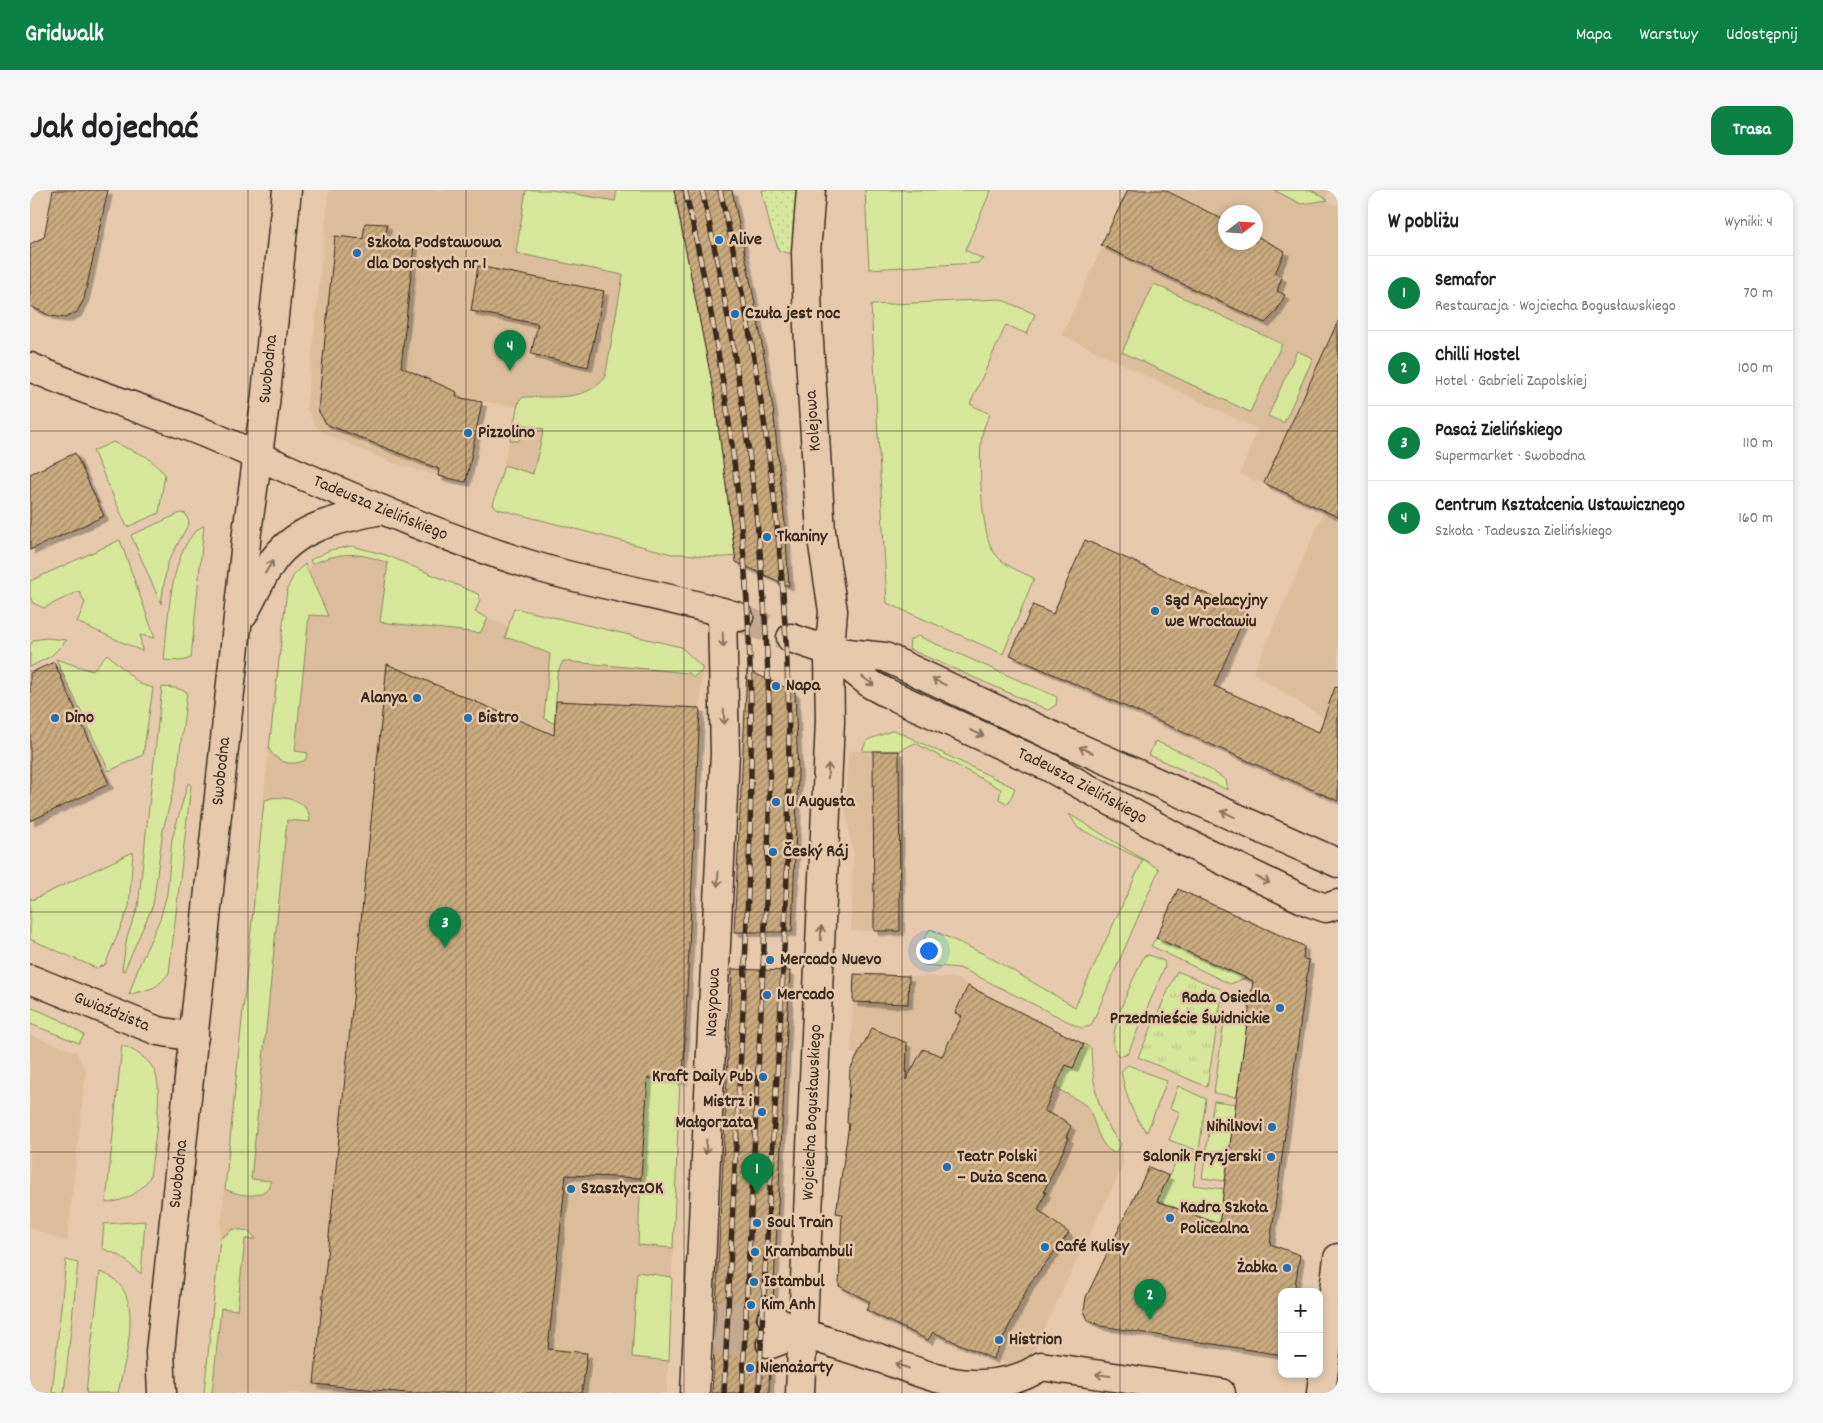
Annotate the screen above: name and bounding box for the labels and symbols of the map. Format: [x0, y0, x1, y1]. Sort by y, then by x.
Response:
north arrow [1218, 205, 1263, 250]
place label: Alive [729, 228, 762, 253]
place label: Szkoła Podstawowa dla Dorosłych nr 1 [367, 231, 502, 277]
marker: Alive [713, 234, 725, 246]
marker: Szkoła Podstawowa dla Dorosłych nr 1 [351, 247, 363, 259]
place label: Czuła jest noc [745, 302, 840, 327]
marker: Czuła jest noc [729, 308, 741, 320]
pin: 4 [494, 330, 526, 371]
street label: Swobodna [253, 333, 285, 404]
street label: Kolejowa [799, 389, 829, 452]
place label: Pizzolino [478, 421, 535, 446]
marker: Pizzolino [462, 427, 474, 439]
street label: Tadeusza Zielińskiego [309, 469, 451, 547]
place label: Tkaniny [777, 525, 828, 550]
marker: Tkaniny [761, 531, 773, 543]
one-way arrow [264, 560, 275, 574]
place label: Sąd Apelacyjny we Wrocławiu [1165, 589, 1268, 635]
marker: Sąd Apelacyjny we Wrocławiu [1149, 605, 1161, 617]
one-way arrow [718, 632, 728, 648]
place label: Napa [786, 674, 821, 699]
one-way arrow [861, 676, 874, 687]
one-way arrow [932, 677, 947, 686]
marker: Napa [770, 680, 782, 692]
place label: Alanya [360, 686, 408, 711]
marker: Alanya [411, 692, 423, 704]
place label: Dino [65, 706, 94, 731]
place label: Bistro [478, 706, 519, 731]
one-way arrow [719, 708, 729, 725]
marker: Dino [49, 712, 61, 724]
marker: Bistro [462, 712, 474, 724]
one-way arrow [970, 730, 985, 739]
street label: Swobodna [206, 735, 238, 807]
street label: Tadeusza Zielińskiego [1013, 741, 1151, 831]
one-way arrow [1079, 745, 1094, 755]
one-way arrow [823, 763, 832, 779]
place label: U Augusta [786, 790, 855, 815]
marker: U Augusta [770, 796, 782, 808]
one-way arrow [1221, 809, 1236, 819]
place label: Český Ráj [783, 840, 849, 865]
marker: Český Ráj [767, 846, 779, 858]
one-way arrow [714, 871, 723, 887]
one-way arrow [1256, 875, 1271, 885]
pin: 3 [429, 907, 461, 948]
one-way arrow [816, 925, 826, 942]
your location [916, 938, 942, 964]
place label: Mercado Nuevo [780, 948, 881, 973]
marker: Mercado Nuevo [764, 954, 776, 966]
street label: Nasypowa [699, 967, 727, 1037]
place label: Mercado [777, 983, 834, 1008]
street label: Gwiaździsta [70, 985, 154, 1039]
place label: Rada Osiedla Przedmieście Świdnickie [1110, 986, 1271, 1032]
marker: Mercado [761, 989, 773, 1001]
marker: Rada Osiedla Przedmieście Świdnickie [1274, 1002, 1286, 1014]
street label: Wojciecha Bogusławskiego [796, 1024, 829, 1201]
place label: Kraft Daily Pub [652, 1065, 753, 1090]
marker: Kraft Daily Pub [757, 1071, 769, 1083]
place label: Mistrz i Małgorzata [676, 1090, 753, 1136]
marker: Mistrz i Małgorzata [756, 1106, 768, 1118]
place label: NihilNovi [1206, 1115, 1263, 1140]
marker: NihilNovi [1266, 1121, 1278, 1133]
street label: Swobodna [163, 1138, 195, 1209]
one-way arrow [701, 1138, 710, 1154]
place label: Teatr Polski – Duża Scena [957, 1145, 1047, 1191]
place label: Salonik Fryzjerski [1143, 1145, 1262, 1170]
marker: Salonik Fryzjerski [1265, 1151, 1277, 1163]
pin: 1 [741, 1153, 773, 1194]
marker: Teatr Polski – Duża Scena [941, 1161, 953, 1173]
place label: SzaszłyczOK [581, 1177, 664, 1202]
marker: SzaszłyczOK [565, 1183, 577, 1195]
place label: Kadra Szkoła Policealna [1180, 1196, 1268, 1242]
place label: Soul Train [767, 1211, 833, 1236]
marker: Kadra Szkoła Policealna [1164, 1212, 1176, 1224]
marker: Soul Train [751, 1217, 763, 1229]
place label: Café Kulisy [1055, 1235, 1130, 1260]
place label: Krambambuli [765, 1240, 853, 1265]
marker: Café Kulisy [1039, 1241, 1051, 1253]
marker: Krambambuli [749, 1246, 761, 1258]
place label: Żabka [1237, 1256, 1278, 1281]
marker: Żabka [1281, 1262, 1293, 1274]
place label: Istambul [764, 1270, 825, 1295]
marker: Istambul [748, 1276, 760, 1288]
pin: 2 [1134, 1279, 1166, 1320]
place label: Kim Anh [761, 1293, 816, 1318]
marker: Kim Anh [745, 1299, 757, 1311]
place label: Histrion [1009, 1328, 1062, 1353]
marker: Histrion [993, 1334, 1005, 1346]
place label: Nienażarty [760, 1356, 833, 1381]
one-way arrow [895, 1361, 911, 1370]
marker: Nienażarty [744, 1362, 756, 1374]
one-way arrow [1096, 1369, 1112, 1379]

